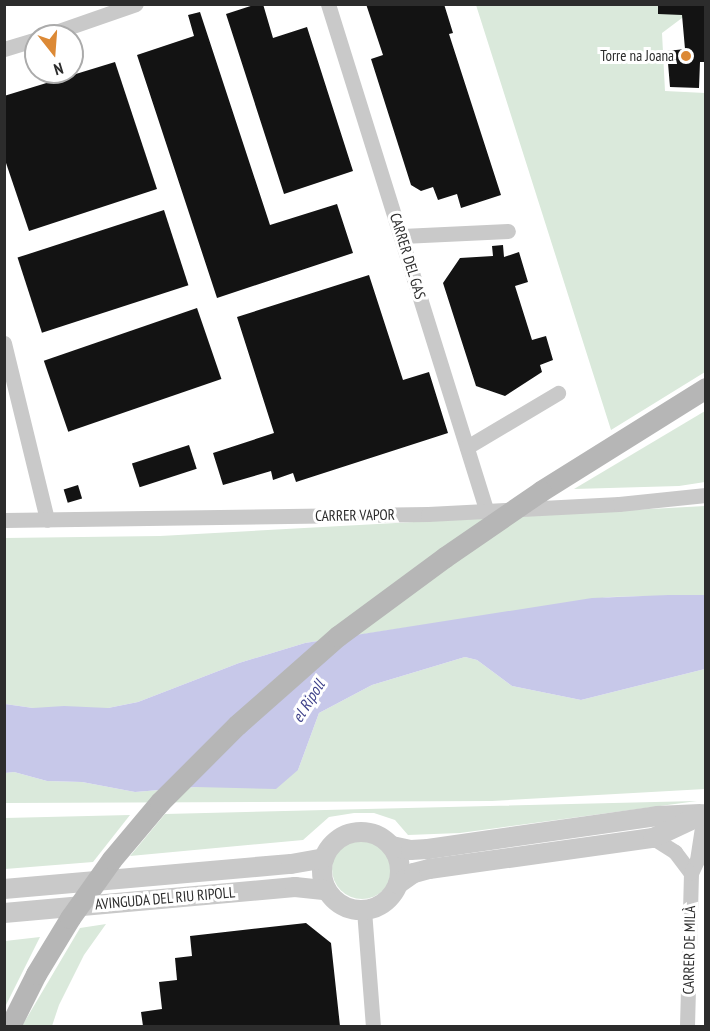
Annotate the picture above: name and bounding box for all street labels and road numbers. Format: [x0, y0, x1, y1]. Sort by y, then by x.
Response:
street label: CARRER DEL GAS [386, 211, 430, 301]
street label: CARRER VAPOR [315, 505, 395, 525]
street label: AVINGUDA DEL RIU RIPOLL [94, 883, 236, 913]
street label: CARRER DE MILÀ [679, 905, 699, 995]

